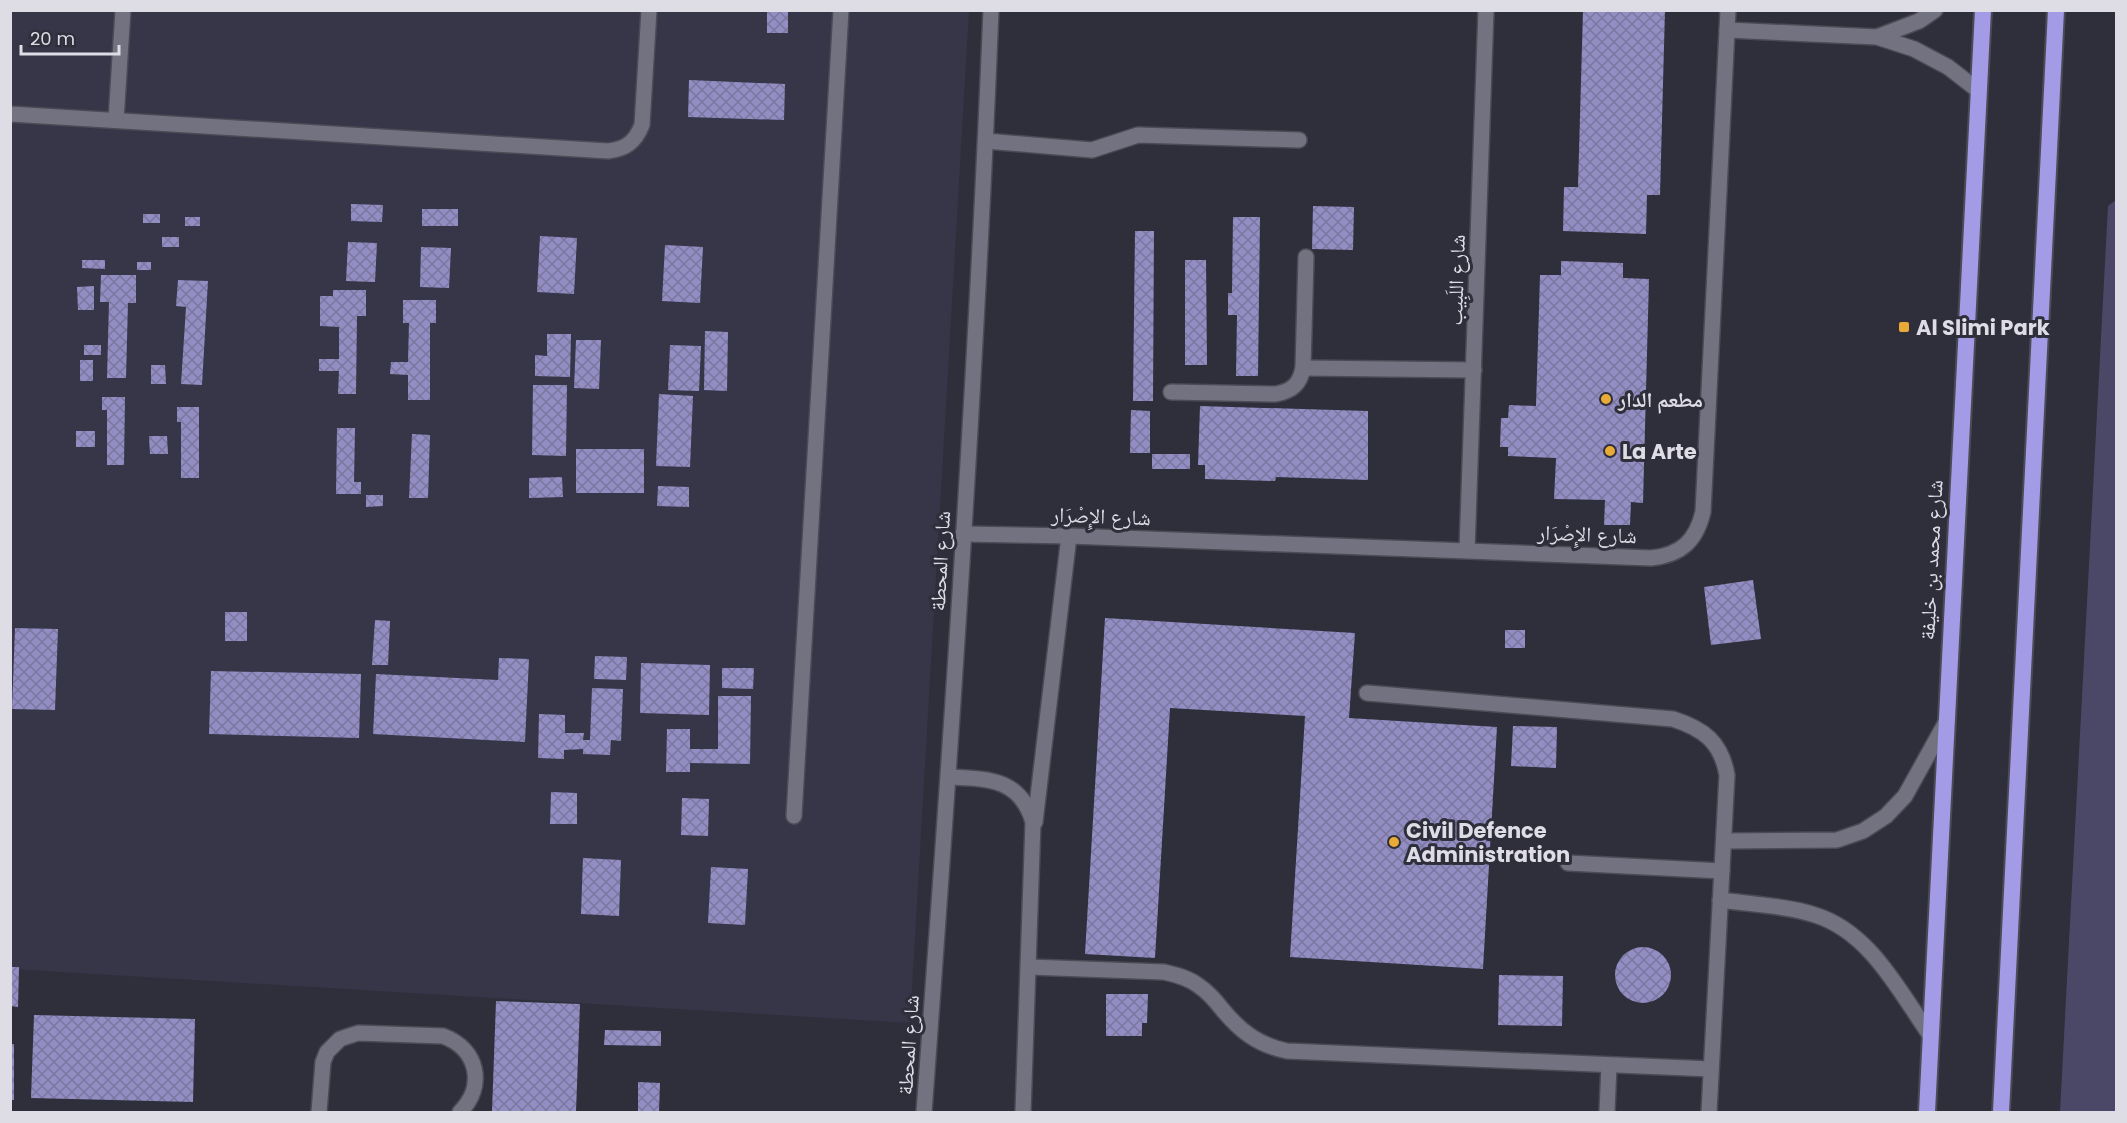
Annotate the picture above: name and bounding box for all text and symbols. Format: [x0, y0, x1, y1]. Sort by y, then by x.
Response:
scale bar [21, 18, 118, 56]
text: 20 m [30, 26, 75, 51]
street label: شارع اللَبِيب [1440, 234, 1473, 326]
place label: Al Slimi Park [1916, 313, 2050, 342]
marker: Al Slimi Park [1897, 320, 1911, 334]
place label: مطعم الدار [1617, 385, 1703, 414]
marker: مطعم الدار [1599, 392, 1613, 406]
place label: La Arte [1622, 437, 1697, 466]
marker: La Arte [1603, 444, 1617, 458]
street label: شارع محمد بن خليفة [1912, 479, 1950, 641]
street label: شارع الإِصْرَار [1050, 500, 1151, 533]
street label: شارع المحطة [923, 510, 957, 612]
street label: شارع الإِصْرَار [1536, 518, 1637, 551]
place label: Civil Defence Administration [1406, 816, 1570, 869]
marker: Civil Defence Administration [1387, 835, 1401, 849]
street label: شارع المحطة [890, 994, 926, 1096]

